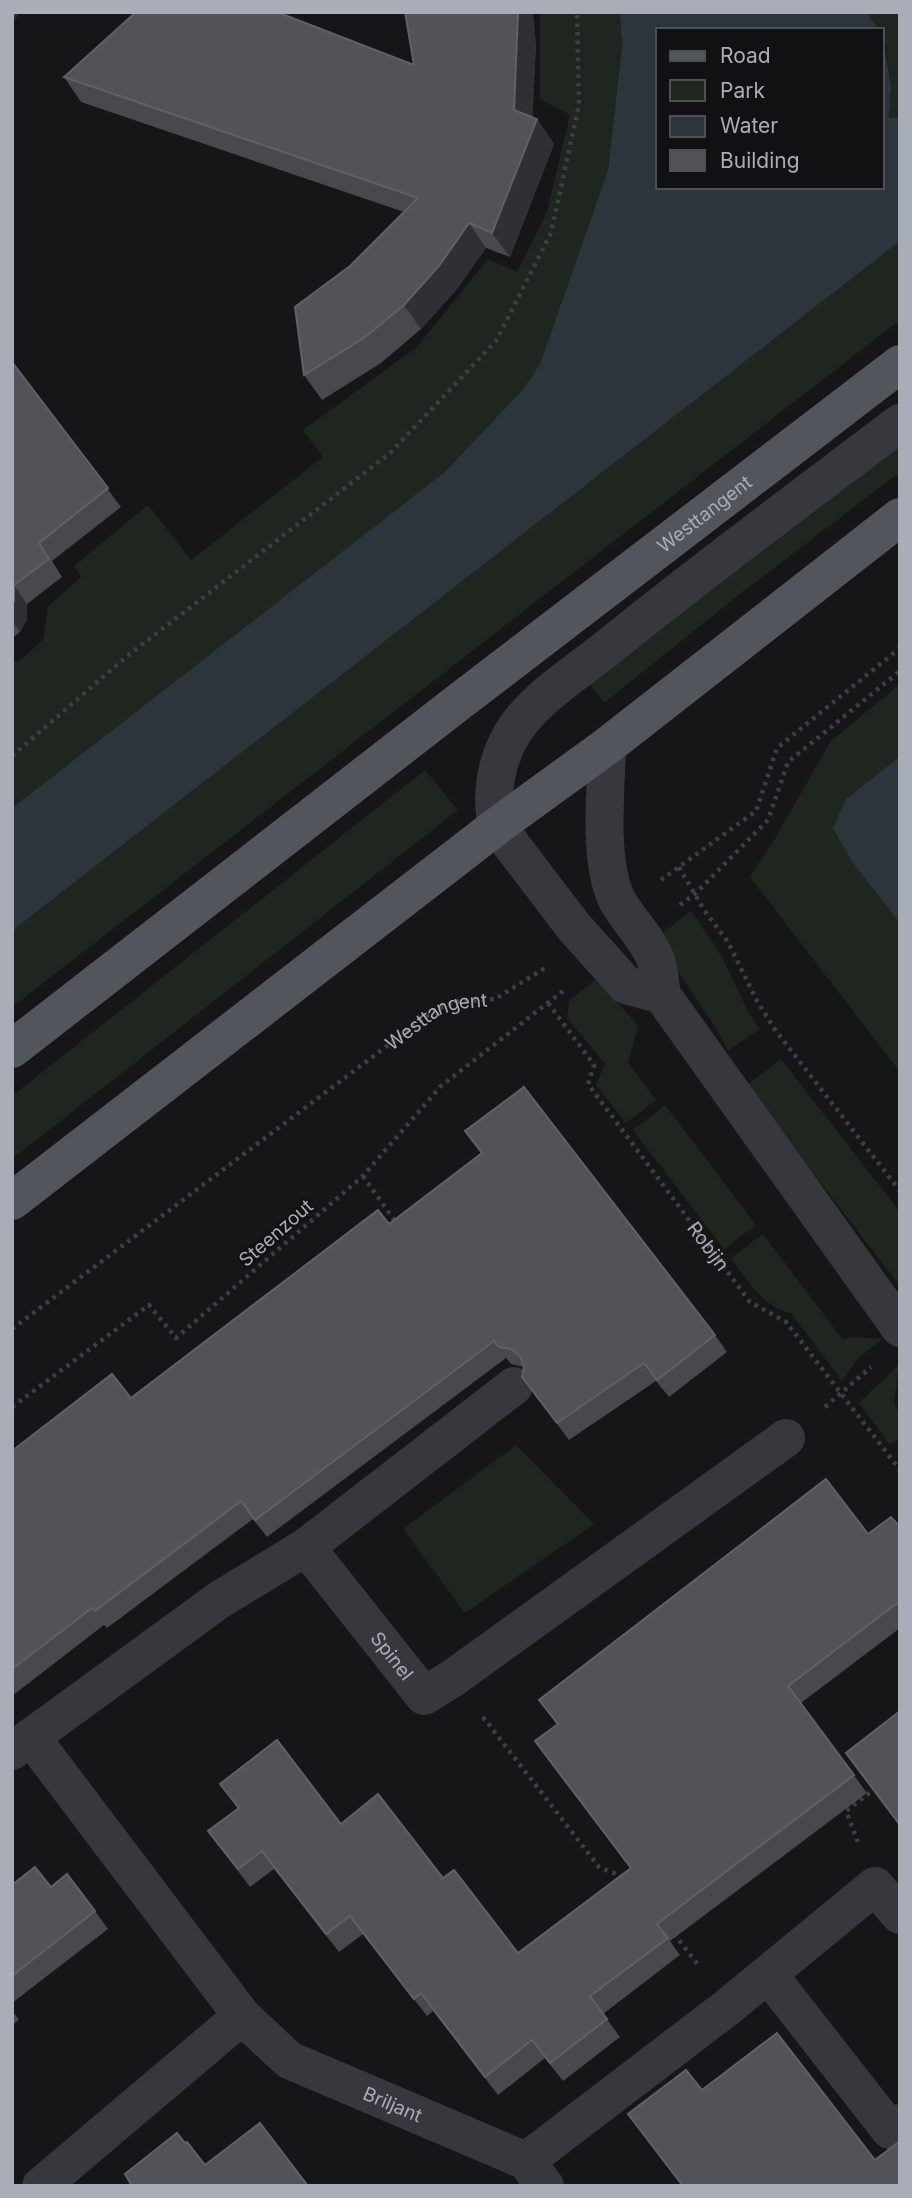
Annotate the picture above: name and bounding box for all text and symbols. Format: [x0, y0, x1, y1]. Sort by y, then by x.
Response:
legend [656, 28, 884, 189]
text: Road [720, 43, 771, 68]
text: Park [720, 78, 765, 103]
text: Water [720, 113, 778, 138]
text: Building [720, 148, 800, 173]
street label: Westtangent [652, 470, 756, 557]
street label: Westtangent [381, 988, 488, 1055]
street label: Steenzout [234, 1195, 318, 1271]
street label: Robijn [683, 1217, 734, 1275]
street label: Spinel [366, 1627, 418, 1685]
street label: Briljant [360, 2082, 426, 2127]

